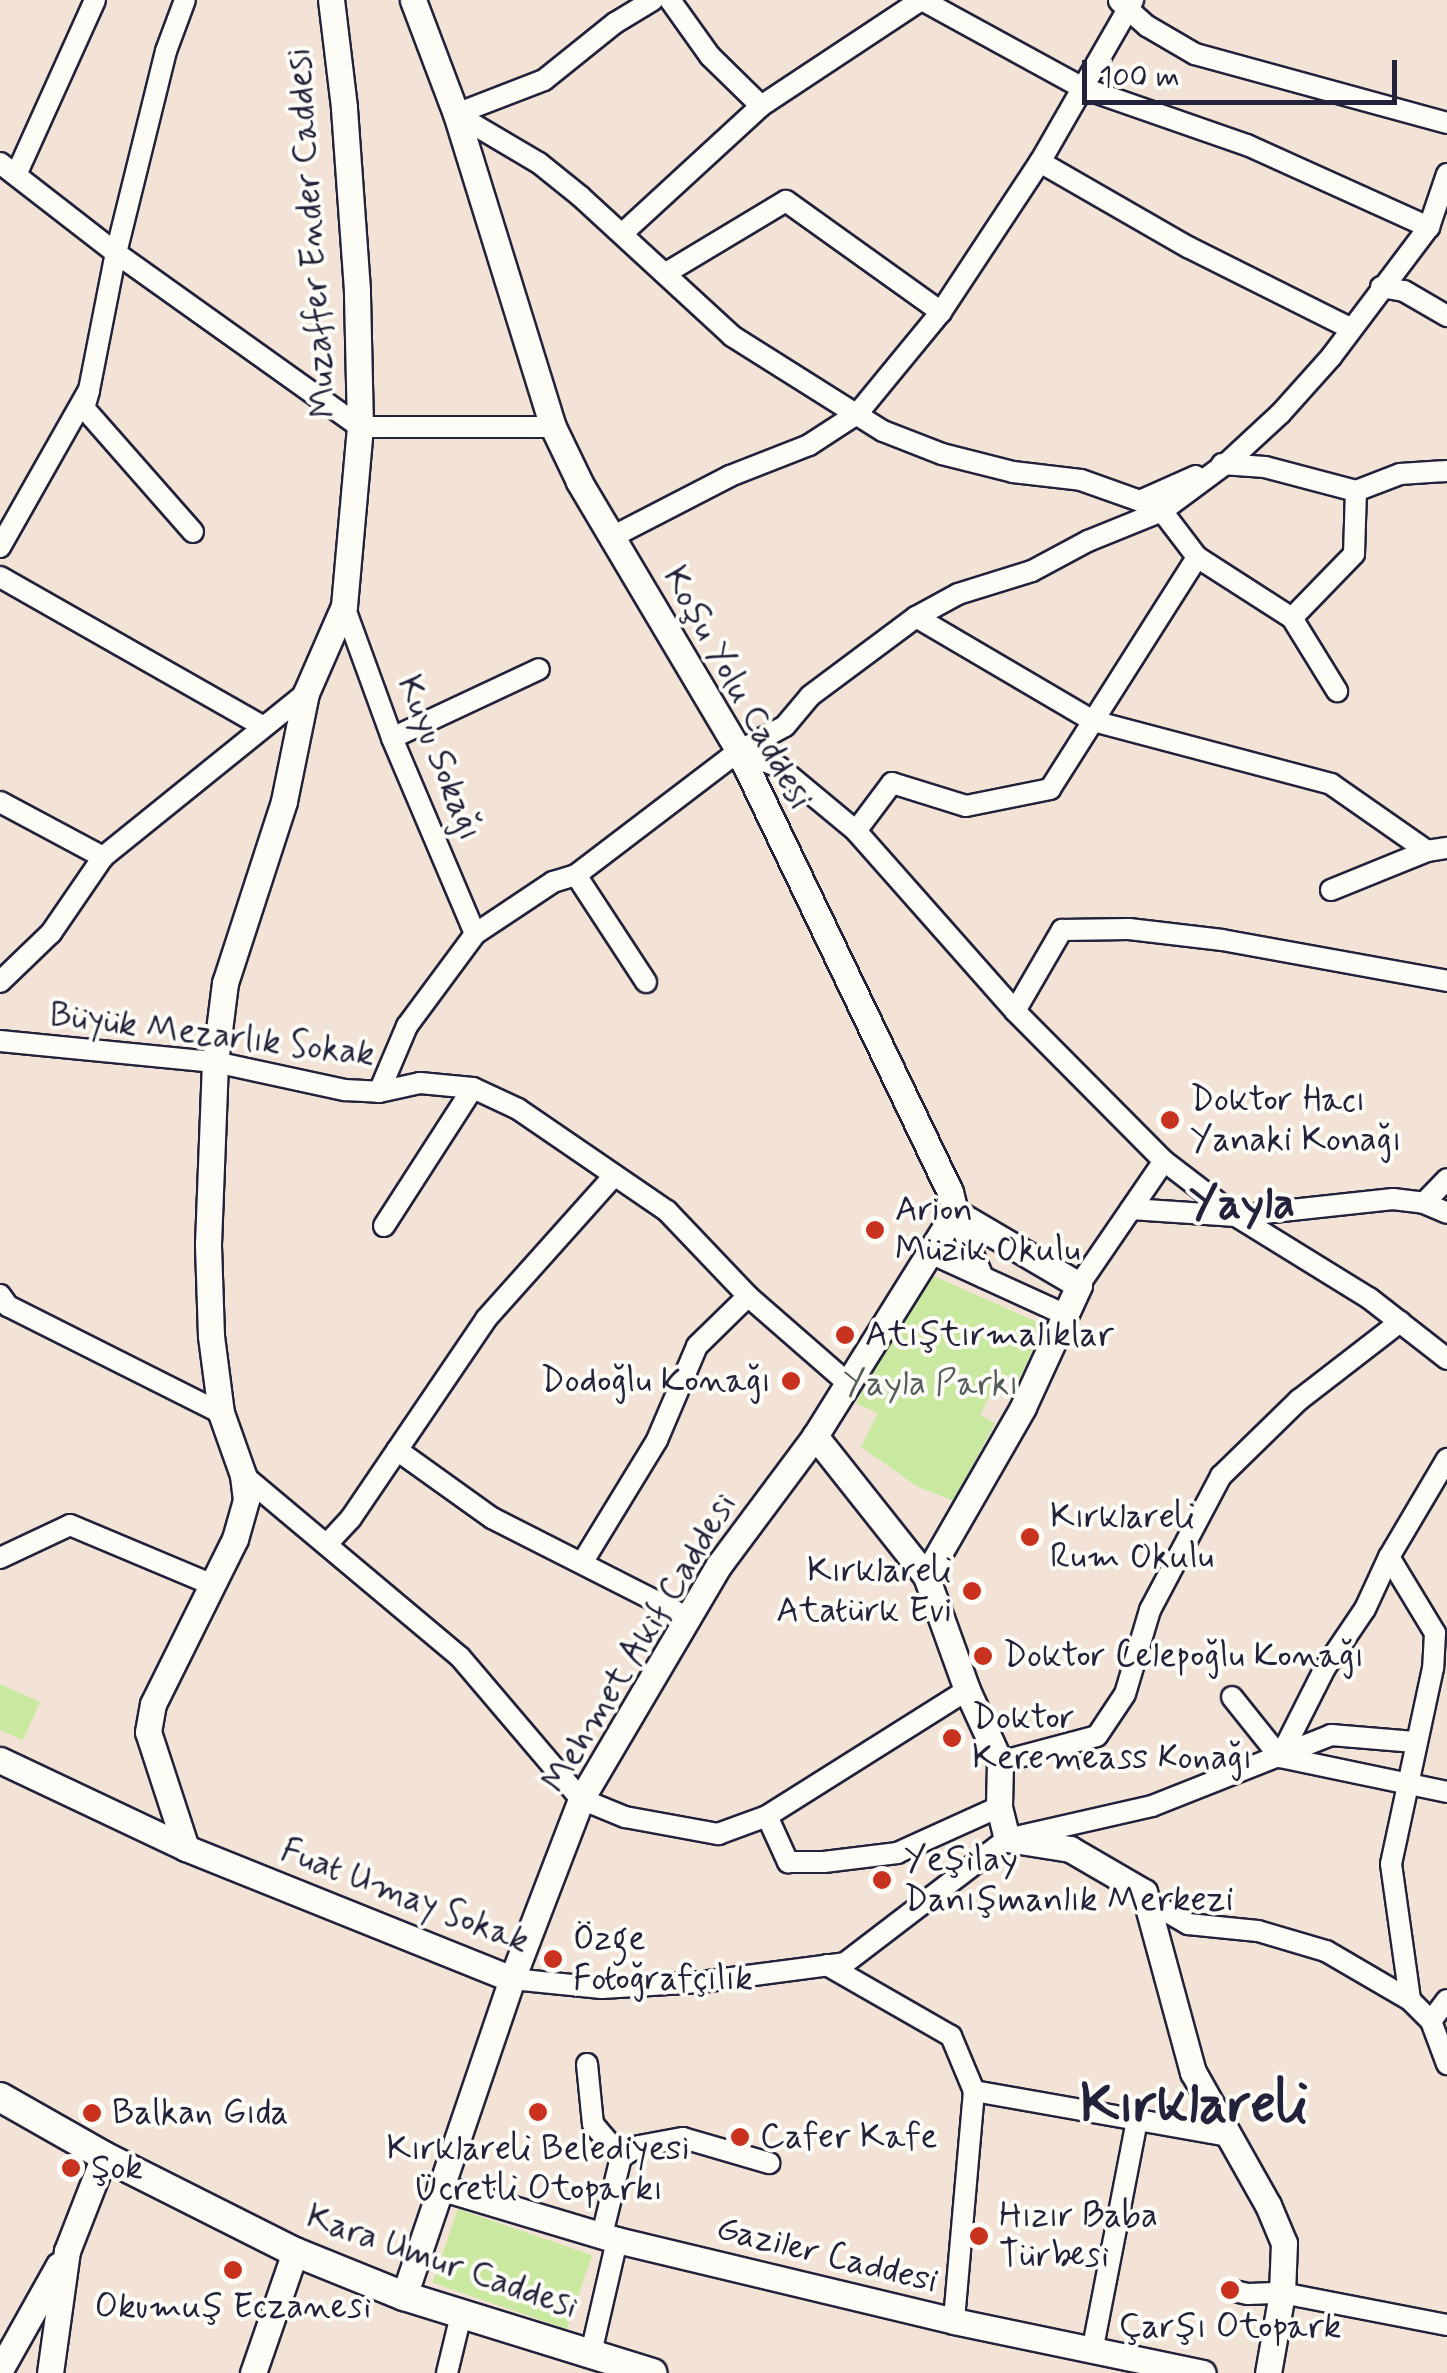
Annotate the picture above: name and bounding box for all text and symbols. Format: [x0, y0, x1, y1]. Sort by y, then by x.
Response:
scale bar [1087, 40, 1402, 102]
street label: Muzaffer Ender Caddesi [278, 48, 346, 418]
text: 100 m [1099, 58, 1180, 97]
street label: Koşu Yolu Caddesi [653, 559, 821, 817]
street label: Kuyu Sokağı [387, 669, 491, 847]
street label: Büyük Mezarlık Sokak [45, 994, 379, 1076]
place label: Doktor Hacı Yanaki Konağı [1190, 1079, 1402, 1161]
marker: Doktor Hacı Yanaki Konağı [1159, 1109, 1181, 1131]
district label: Yayla [1189, 1178, 1295, 1232]
place label: Arion Müzik Okulu [895, 1189, 1077, 1271]
marker: Arion Müzik Okulu [864, 1219, 886, 1241]
place label: Atıştırmalıklar [865, 1314, 1114, 1356]
marker: Atıştırmalıklar [834, 1324, 856, 1346]
place label: Dodoğlu Konağı [550, 1360, 771, 1402]
park label: Yayla Parkı [845, 1363, 1017, 1405]
marker: Dodoğlu Konağı [780, 1370, 802, 1392]
street label: Mehmet Akif Caddesi [534, 1485, 746, 1801]
place label: Kırklareli Rum Okulu [1050, 1496, 1211, 1578]
marker: Kırklareli Rum Okulu [1019, 1526, 1041, 1548]
place label: Kırklareli Atatürk Evi [775, 1550, 952, 1632]
marker: Kırklareli Atatürk Evi [961, 1580, 983, 1602]
place label: Doktor Celepoğlu Konağı [1003, 1635, 1360, 1677]
marker: Doktor Celepoğlu Konağı [972, 1645, 994, 1667]
place label: Doktor Keremeass Konağı [972, 1697, 1258, 1779]
marker: Doktor Keremeass Konağı [941, 1727, 963, 1749]
street label: Fuat Umay Sokak [278, 1830, 532, 1962]
place label: Yeşilay Danışmanlık Merkezi [904, 1839, 1228, 1921]
marker: Yeşilay Danışmanlık Merkezi [869, 1867, 895, 1893]
place label: Özge Fotoğrafçılık [573, 1918, 753, 2000]
marker: Özge Fotoğrafçılık [542, 1948, 564, 1970]
district label: Kırklareli [1080, 2074, 1308, 2140]
place label: Balkan Gıda [112, 2092, 288, 2134]
marker: Kırklareli Belediyesi Ücretli Otoparkı [527, 2101, 549, 2123]
marker: Balkan Gıda [81, 2102, 103, 2124]
place label: Cafer Kafe [760, 2116, 934, 2158]
marker: Cafer Kafe [729, 2126, 751, 2148]
place label: Kırklareli Belediyesi Ücretli Otoparkı [386, 2128, 690, 2210]
place label: Şok [91, 2147, 143, 2189]
marker: Şok [60, 2157, 82, 2179]
street label: Kara Umur Caddesi [298, 2195, 586, 2329]
place label: Hızır Baba Türbesi [999, 2195, 1161, 2277]
street label: Gaziler Caddesi [709, 2206, 945, 2304]
marker: Hızır Baba Türbesi [968, 2225, 990, 2247]
marker: Okumuş Eczanesi [222, 2259, 244, 2281]
marker: Çarşı Otopark [1219, 2279, 1241, 2301]
place label: Okumuş Eczanesi [95, 2286, 371, 2328]
place label: Çarşı Otopark [1119, 2306, 1341, 2348]

